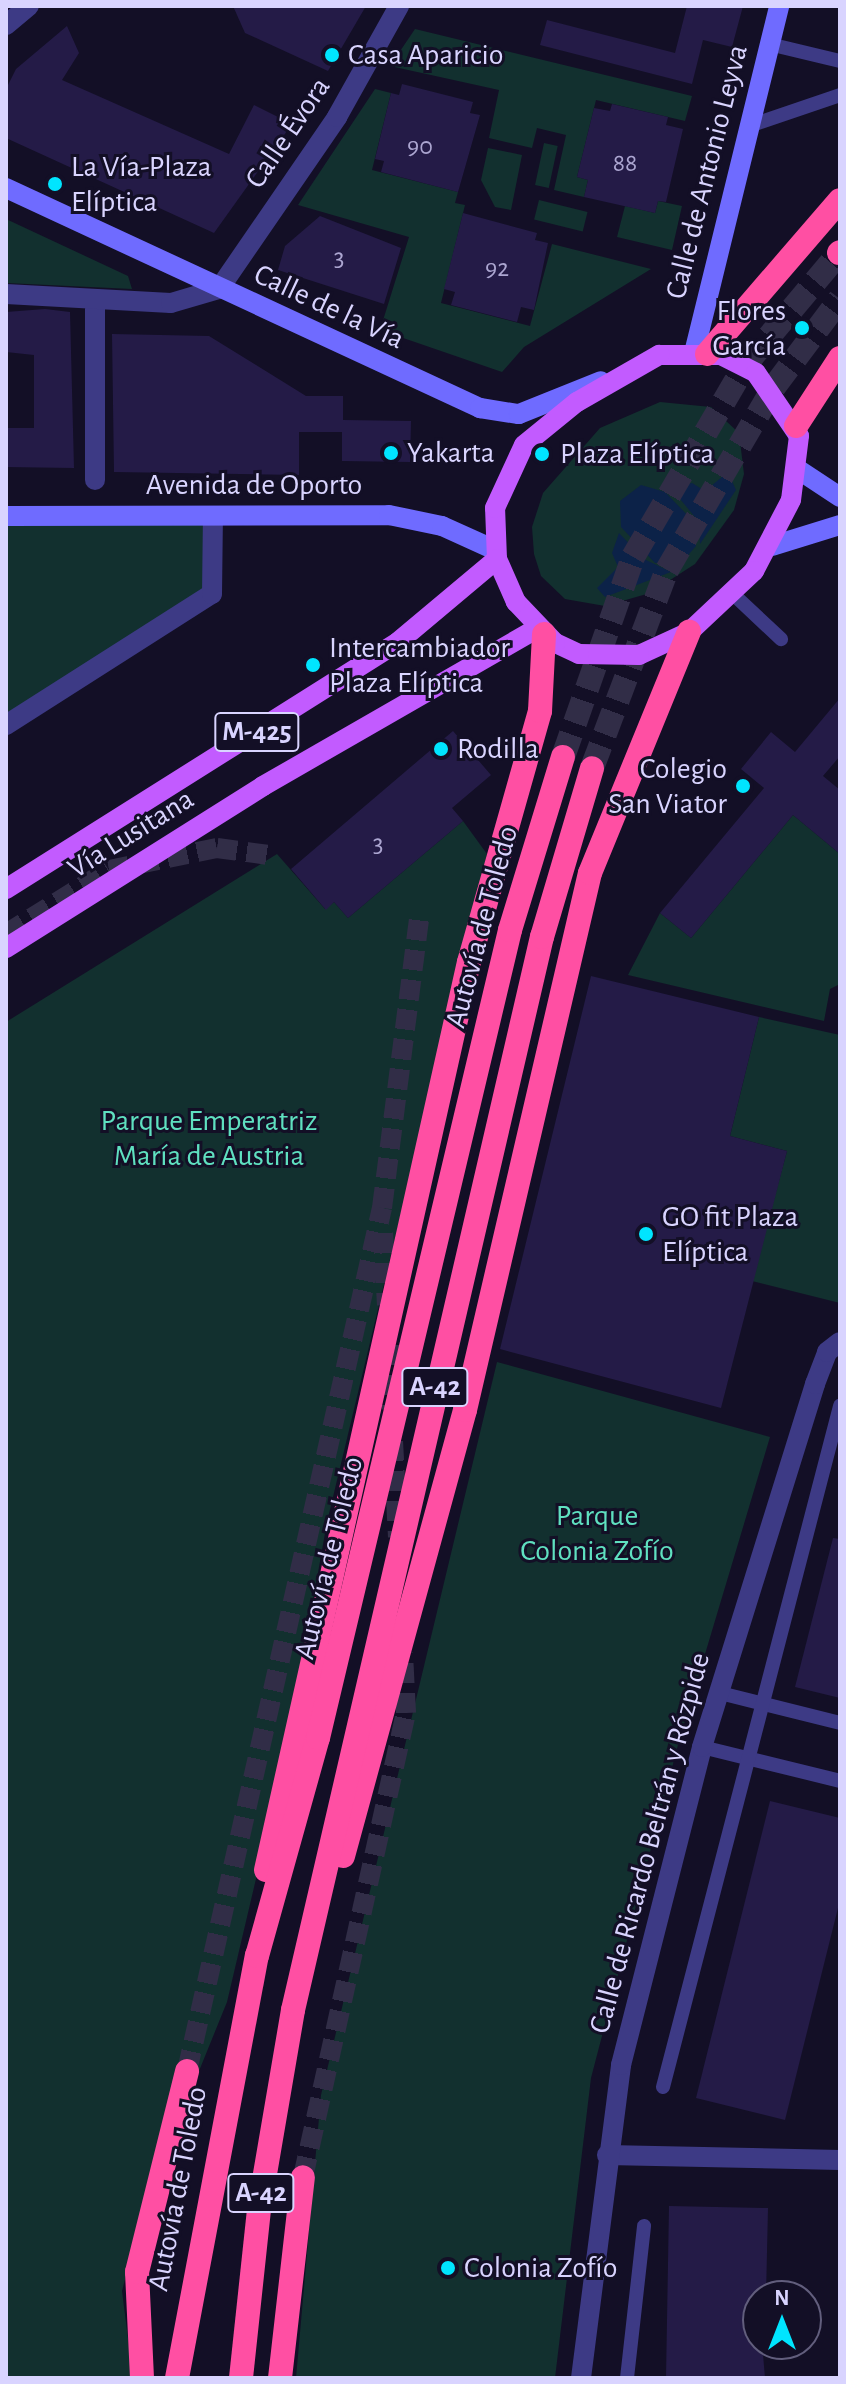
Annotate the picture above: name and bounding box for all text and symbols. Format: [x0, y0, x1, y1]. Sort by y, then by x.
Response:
place label: Casa Aparicio [348, 37, 503, 73]
street label: Calle de Antonio Leyva [658, 41, 756, 303]
marker: Casa Aparicio [323, 46, 341, 64]
street label: Calle Évora [238, 70, 338, 196]
house number: 90 [407, 131, 433, 163]
house number: 88 [613, 148, 637, 180]
place label: La Vía-Plaza Elíptica [71, 149, 212, 220]
marker: La Vía-Plaza Elíptica [46, 175, 64, 193]
house number: 3 [334, 243, 344, 275]
house number: 92 [485, 253, 509, 285]
street label: Calle de la Vía [248, 257, 410, 357]
place label: Flores García [712, 293, 786, 364]
marker: Flores García [793, 319, 811, 337]
place label: Yakarta [407, 435, 495, 471]
place label: Plaza Elíptica [560, 436, 714, 472]
marker: Plaza Elíptica [531, 443, 553, 465]
marker: Yakarta [382, 444, 400, 462]
street label: Avenida de Oporto [146, 467, 362, 503]
place label: Intercambiador Plaza Elíptica [329, 630, 510, 700]
marker: Intercambiador Plaza Elíptica [304, 656, 322, 674]
road number: M-425 [213, 708, 301, 756]
place label: Rodilla [457, 731, 539, 767]
marker: Rodilla [432, 740, 450, 758]
place label: Colegio San Viator [608, 751, 727, 822]
marker: Colegio San Viator [734, 777, 752, 795]
street label: Vía Lusitana [61, 781, 201, 887]
street label: Autovía de Toledo [438, 822, 526, 1032]
house number: 3 [373, 829, 383, 861]
park label: Parque Emperatriz María de Austria [101, 1103, 317, 1174]
place label: GO fit Plaza Elíptica [662, 1199, 798, 1270]
marker: GO fit Plaza Elíptica [637, 1225, 655, 1243]
road number: A-42 [401, 1363, 469, 1411]
street label: Autovía de Toledo [286, 1453, 372, 1663]
park label: Parque Colonia Zofío [520, 1498, 674, 1568]
street label: Calle de Ricardo Beltrán y Rózpide [582, 1649, 718, 2037]
street label: Autovía de Toledo [141, 2084, 215, 2294]
road number: A-42 [227, 2169, 295, 2217]
place label: Colonia Zofío [464, 2250, 617, 2286]
marker: Colonia Zofío [439, 2259, 457, 2277]
north arrow [742, 2280, 822, 2360]
text: N [774, 2287, 790, 2309]

